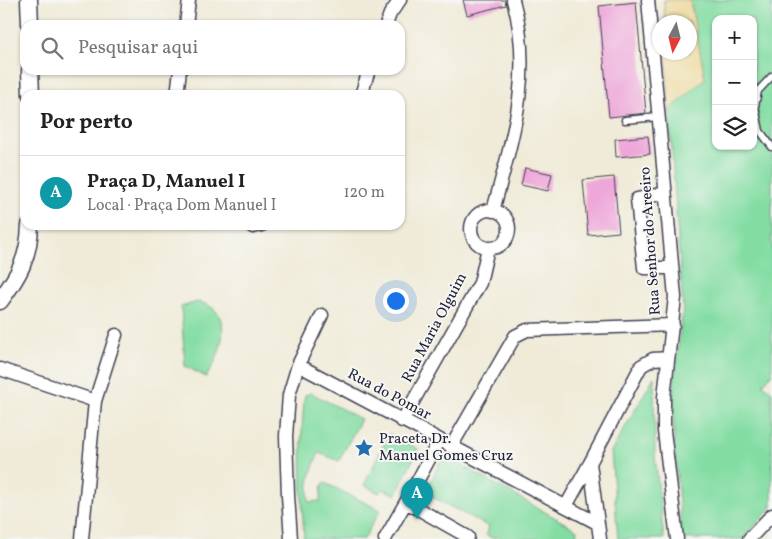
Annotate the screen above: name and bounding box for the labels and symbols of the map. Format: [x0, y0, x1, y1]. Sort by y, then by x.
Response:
north arrow [652, 15, 697, 60]
street label: Rua Senhor do Areeiro [635, 166, 667, 316]
street label: Rua Maria Olguim [397, 270, 473, 386]
your location [383, 288, 409, 314]
street label: Rua do Pomar [343, 364, 435, 426]
place label: Praceta Dr. Manuel Gomes Cruz [379, 429, 513, 467]
place icon: Praceta Dr. Manuel Gomes Cruz [353, 437, 375, 459]
pin: A [401, 478, 433, 519]

